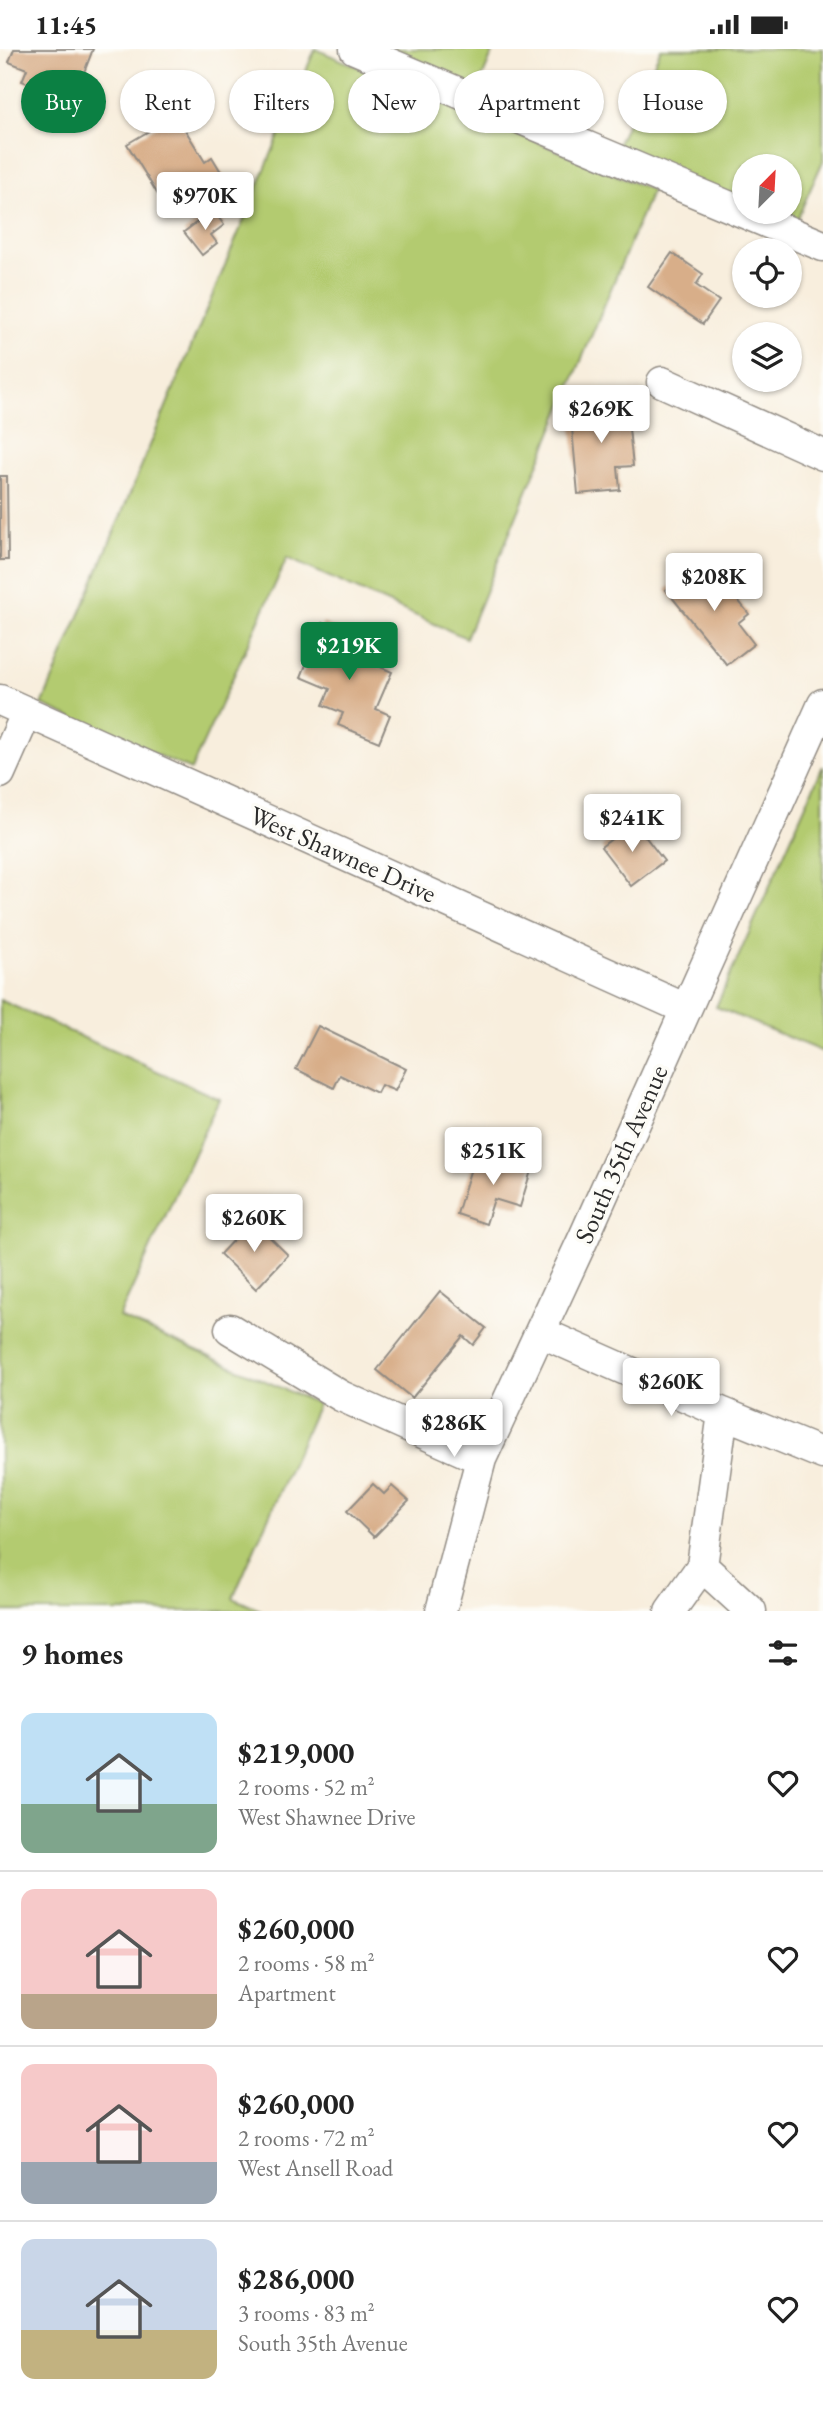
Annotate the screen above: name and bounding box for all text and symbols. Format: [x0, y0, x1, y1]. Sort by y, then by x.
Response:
text: 11:45 [35, 8, 97, 42]
chip: Buy [21, 70, 106, 133]
chip: Rent [120, 70, 215, 133]
chip: Filters [229, 70, 334, 133]
chip: New [348, 70, 440, 133]
chip: Apartment [454, 70, 604, 133]
chip: House [618, 70, 727, 133]
north arrow [732, 154, 802, 224]
map controls [732, 154, 802, 392]
pin: $970K [156, 173, 254, 232]
text: $970K [173, 180, 237, 210]
button: locate [732, 238, 802, 308]
button: layers [732, 322, 802, 392]
pin: $269K [552, 385, 650, 445]
text: $269K [569, 393, 633, 423]
pin: $208K [665, 553, 763, 613]
text: $208K [682, 561, 746, 591]
pin: $219K [300, 623, 398, 682]
text: $219K [317, 630, 381, 660]
pin: $241K [583, 795, 681, 854]
street label: West Shawnee Drive [244, 798, 442, 910]
text: $241K [600, 802, 664, 832]
street label: South 35th Avenue [566, 1059, 676, 1249]
pin: $251K [444, 1127, 542, 1187]
text: $251K [461, 1135, 525, 1165]
pin: $260K [205, 1195, 303, 1254]
text: $260K [222, 1202, 286, 1232]
pin: $260K [622, 1359, 720, 1418]
text: $260K [639, 1366, 703, 1396]
pin: $286K [405, 1399, 503, 1459]
text: $286K [422, 1407, 486, 1437]
text: 9 homes [21, 1634, 123, 1673]
icon: filters [764, 1634, 802, 1672]
text: $219,000 [238, 1733, 354, 1772]
icon: home [77, 1741, 161, 1825]
icon: heart [764, 1764, 802, 1802]
text: 2 rooms · 52 m² [238, 1772, 375, 1802]
text: West Shawnee Drive [238, 1802, 416, 1832]
text: $260,000 [238, 1909, 354, 1948]
icon: home [77, 1917, 161, 2001]
icon: heart [764, 1940, 802, 1978]
text: 2 rooms · 58 m² [238, 1948, 375, 1978]
text: Apartment [238, 1978, 336, 2008]
text: $260,000 [238, 2084, 354, 2123]
icon: home [77, 2092, 161, 2176]
icon: heart [764, 2115, 802, 2153]
text: 2 rooms · 72 m² [238, 2123, 375, 2153]
text: West Ansell Road [238, 2153, 393, 2183]
text: $286,000 [238, 2259, 354, 2298]
icon: home [77, 2267, 161, 2351]
icon: heart [764, 2290, 802, 2328]
text: 3 rooms · 83 m² [238, 2298, 375, 2328]
text: South 35th Avenue [238, 2328, 408, 2358]

